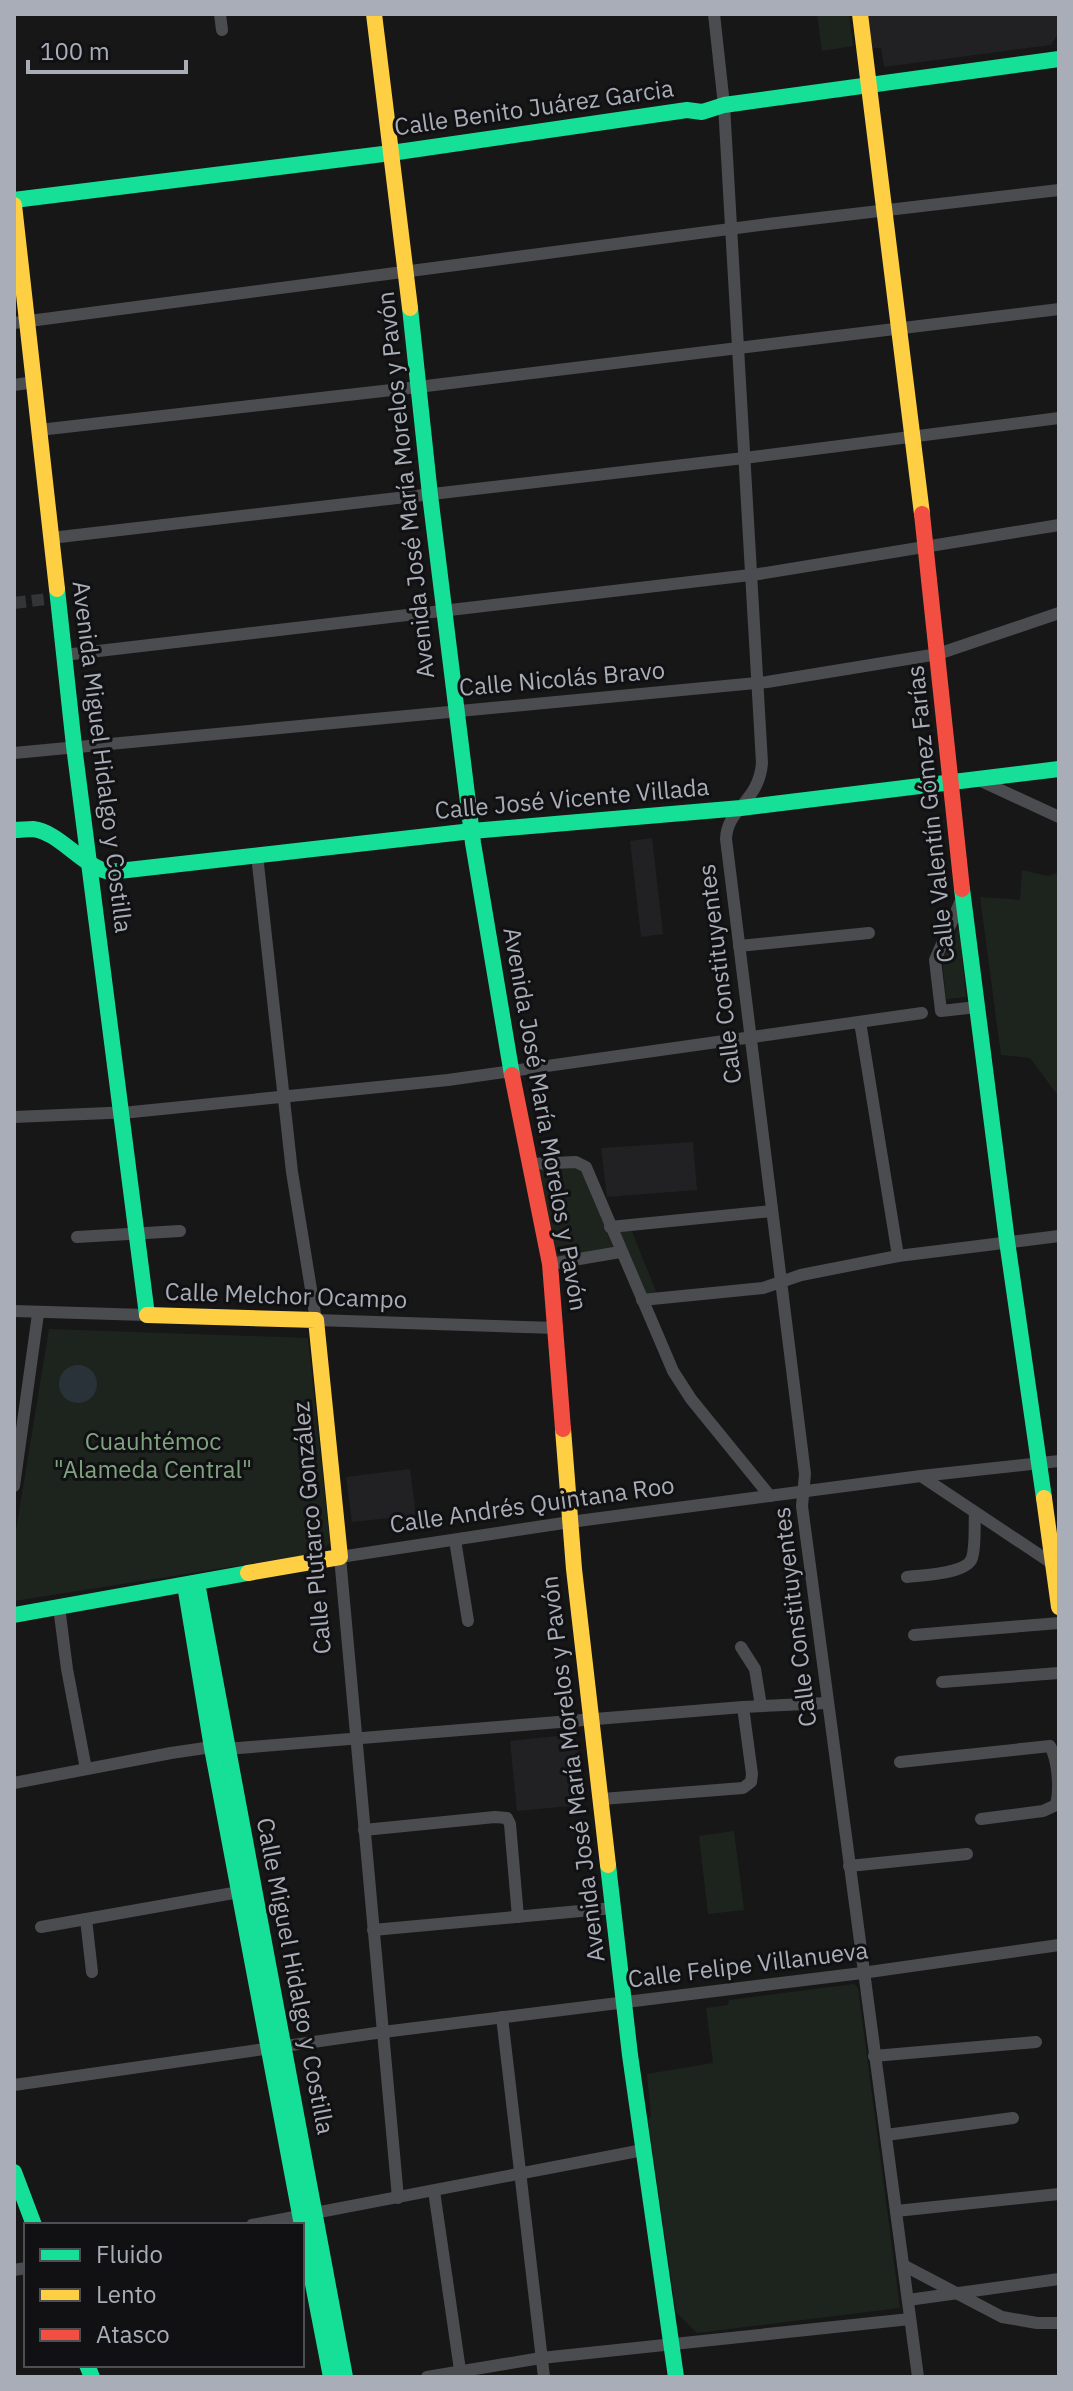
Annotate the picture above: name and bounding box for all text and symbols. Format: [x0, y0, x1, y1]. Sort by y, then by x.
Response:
scale bar [28, 24, 186, 74]
text: 100 m [40, 35, 110, 67]
street label: Calle Benito Juárez Garcia [392, 72, 676, 142]
street label: Avenida José María Morelos y Pavón [369, 290, 441, 680]
street label: Avenida Miguel Hidalgo y Costilla [66, 579, 140, 935]
street label: Calle Nicolás Bravo [458, 653, 666, 703]
street label: Calle Valentín Gómez Farías [898, 664, 962, 964]
street label: Calle José Vicente Villada [433, 770, 711, 826]
street label: Calle Constituyentes [690, 862, 748, 1086]
street label: Avenida José María Morelos y Pavón [496, 925, 596, 1313]
street label: Calle Melchor Ocampo [164, 1275, 408, 1315]
street label: Calle Plutarco González [284, 1400, 338, 1656]
park label: Cuauhtémoc "Alameda Central" [54, 1425, 252, 1485]
street label: Calle Andrés Quintana Roo [387, 1468, 676, 1540]
street label: Calle Constituyentes [765, 1505, 823, 1729]
street label: Avenida José María Morelos y Pavón [532, 1574, 612, 1964]
street label: Calle Miguel Hidalgo y Costilla [250, 1815, 342, 2137]
street label: Calle Felipe Villanueva [626, 1933, 870, 1995]
legend [24, 2223, 304, 2367]
text: Fluido [96, 2238, 163, 2270]
text: Lento [96, 2278, 156, 2310]
text: Atasco [96, 2318, 170, 2350]

